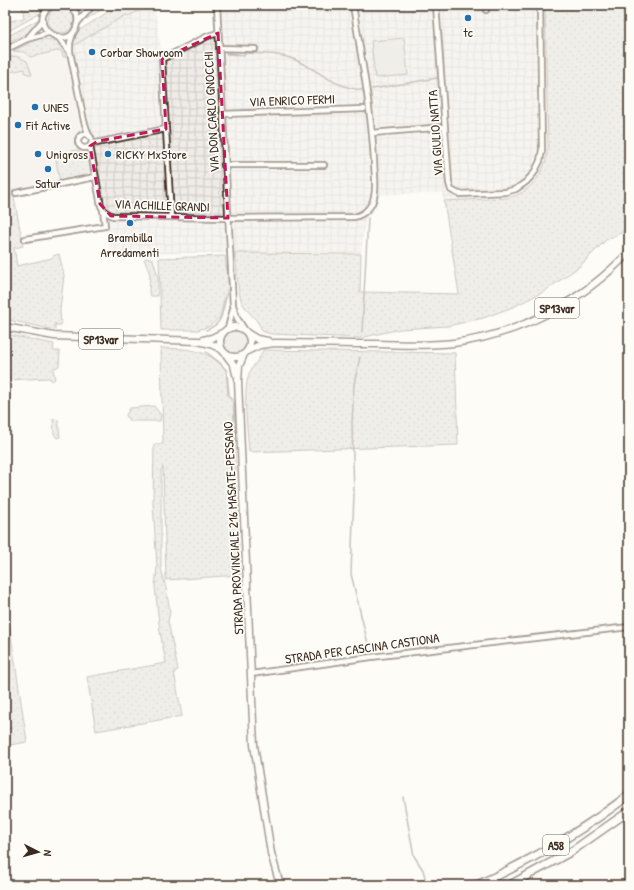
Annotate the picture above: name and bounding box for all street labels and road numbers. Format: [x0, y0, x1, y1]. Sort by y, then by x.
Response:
street label: VIA DON CARLO GNOCCHI [199, 51, 223, 173]
street label: VIA GIULIO NATTA [423, 89, 447, 177]
street label: VIA ENRICO FERMI [249, 90, 335, 110]
street label: VIA ACHILLE GRANDI [114, 194, 210, 216]
road number: SP13var [535, 298, 579, 318]
road number: SP13var [79, 329, 123, 349]
street label: STRADA PROVINCIALE 216 MASATE-PESSANO [218, 421, 248, 635]
street label: STRADA PER CASCINA CASTIONA [284, 628, 441, 668]
road number: A58 [543, 835, 569, 855]

